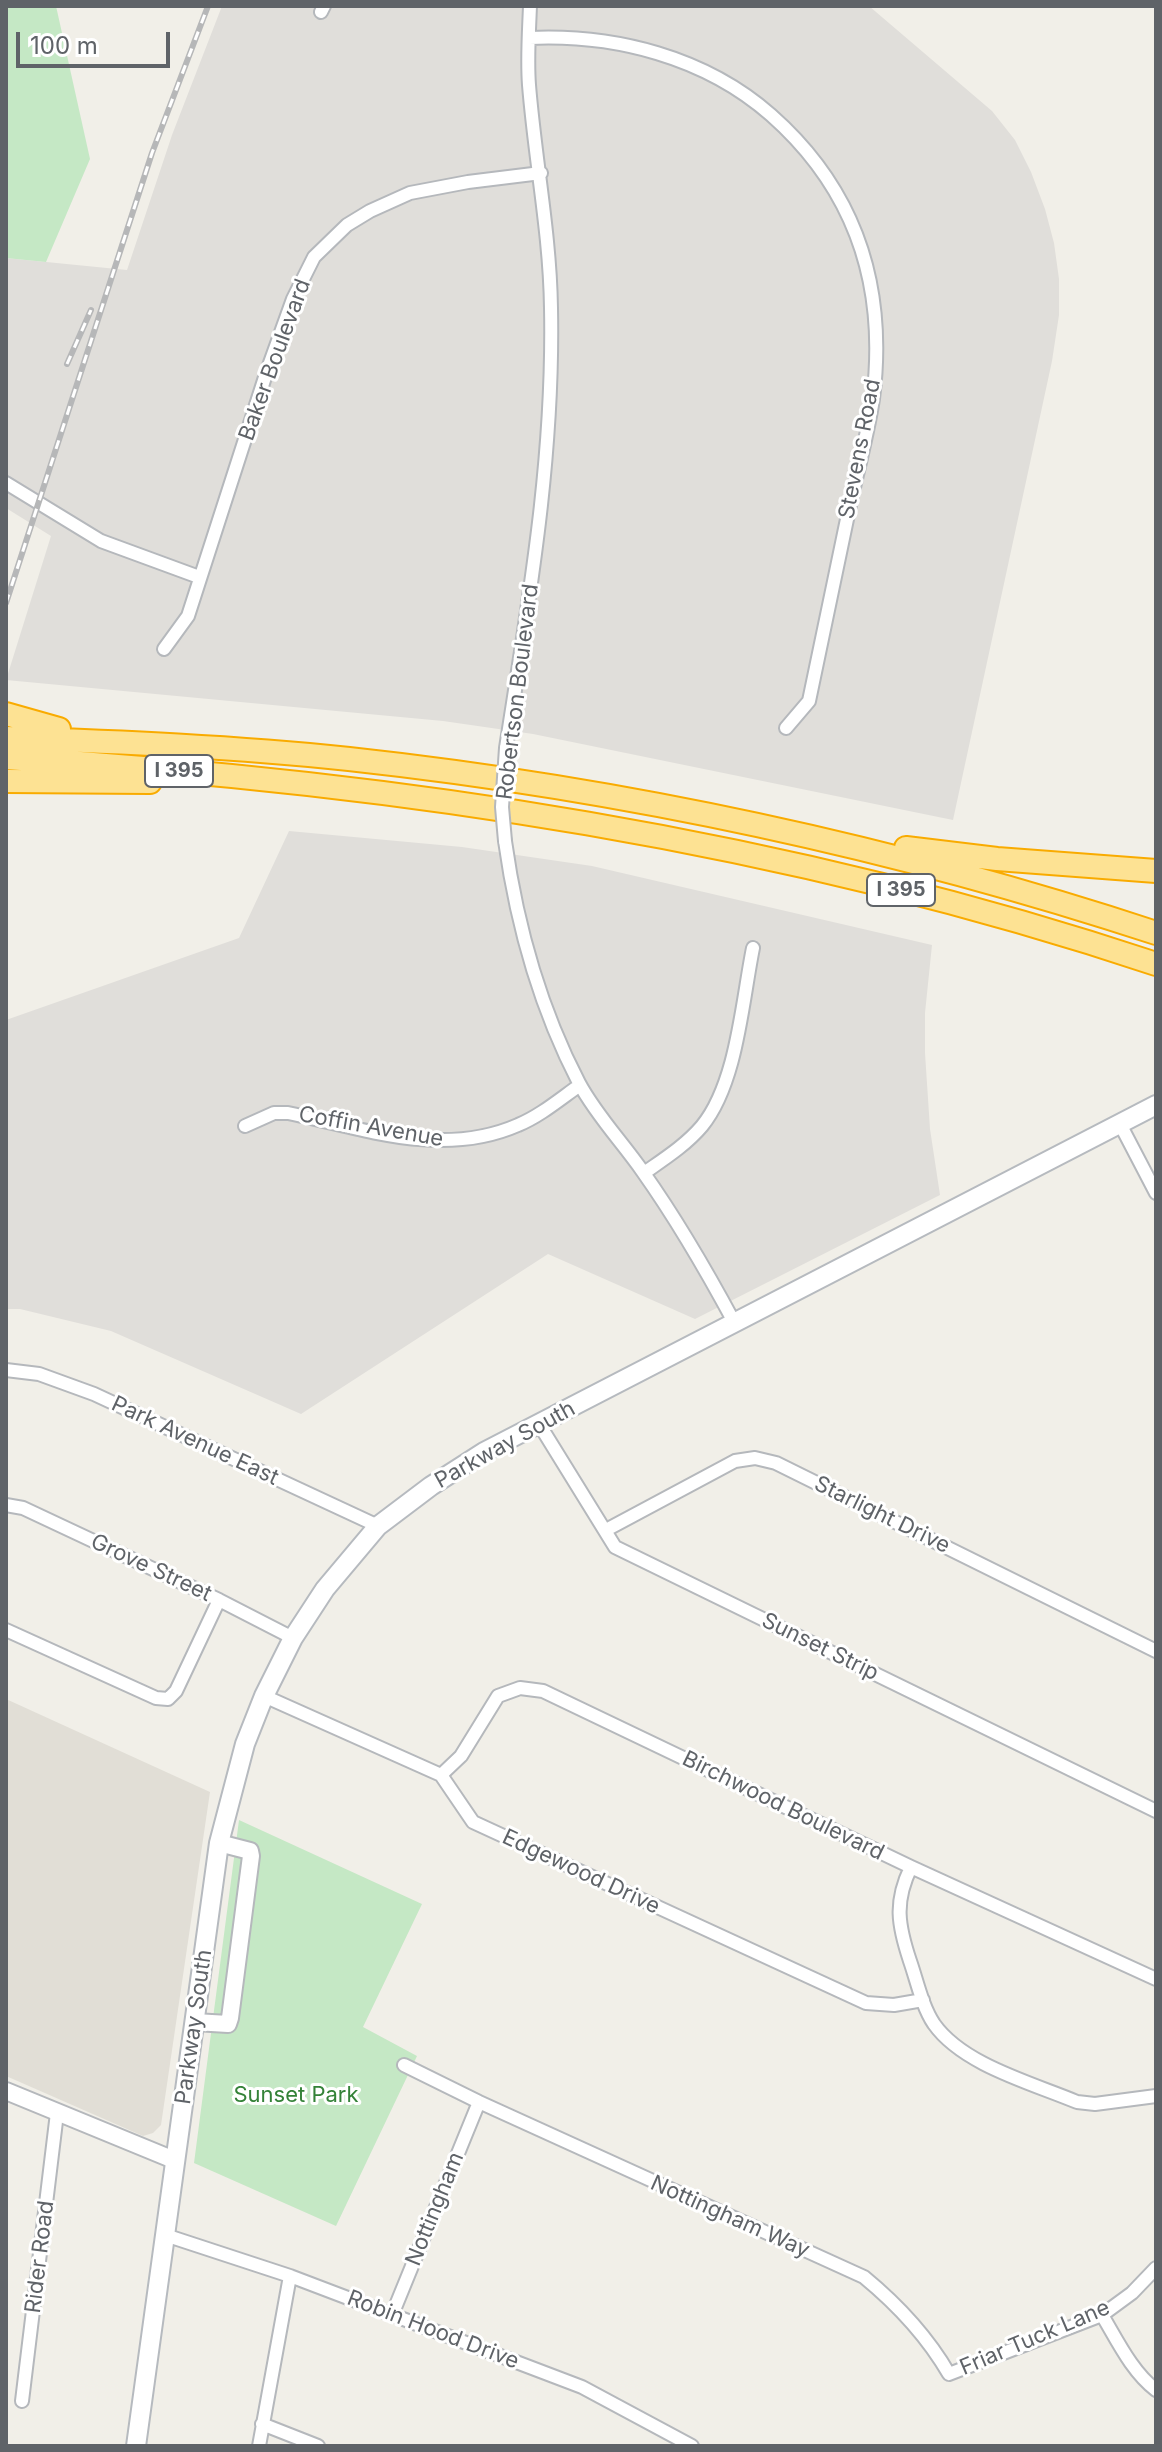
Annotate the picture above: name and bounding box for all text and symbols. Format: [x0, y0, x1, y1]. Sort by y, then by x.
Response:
scale bar [20, 16, 174, 66]
text: 100 m [30, 31, 98, 60]
street label: Baker Boulevard [234, 276, 316, 444]
street label: Stevens Road [833, 377, 887, 521]
street label: Robertson Boulevard [492, 583, 544, 801]
road number: I 395 [145, 755, 213, 787]
road number: I 395 [867, 874, 935, 906]
street label: Coffin Avenue [297, 1101, 445, 1153]
street label: Park Avenue East [107, 1391, 283, 1491]
street label: Parkway South [430, 1396, 580, 1494]
street label: Starlight Drive [810, 1471, 954, 1559]
street label: Grove Street [86, 1529, 216, 1607]
street label: Sunset Strip [757, 1607, 883, 1687]
street label: Birchwood Boulevard [678, 1746, 888, 1866]
street label: Edgewood Drive [498, 1824, 664, 1920]
street label: Parkway South [170, 1948, 218, 2106]
park label: Sunset Park [233, 2082, 359, 2108]
street label: Nottingham [400, 2148, 470, 2270]
street label: Nottingham Way [646, 2170, 814, 2264]
street label: Rider Road [20, 2199, 60, 2315]
street label: Robin Hood Drive [343, 2285, 523, 2375]
street label: Friar Tuck Lane [956, 2295, 1114, 2381]

